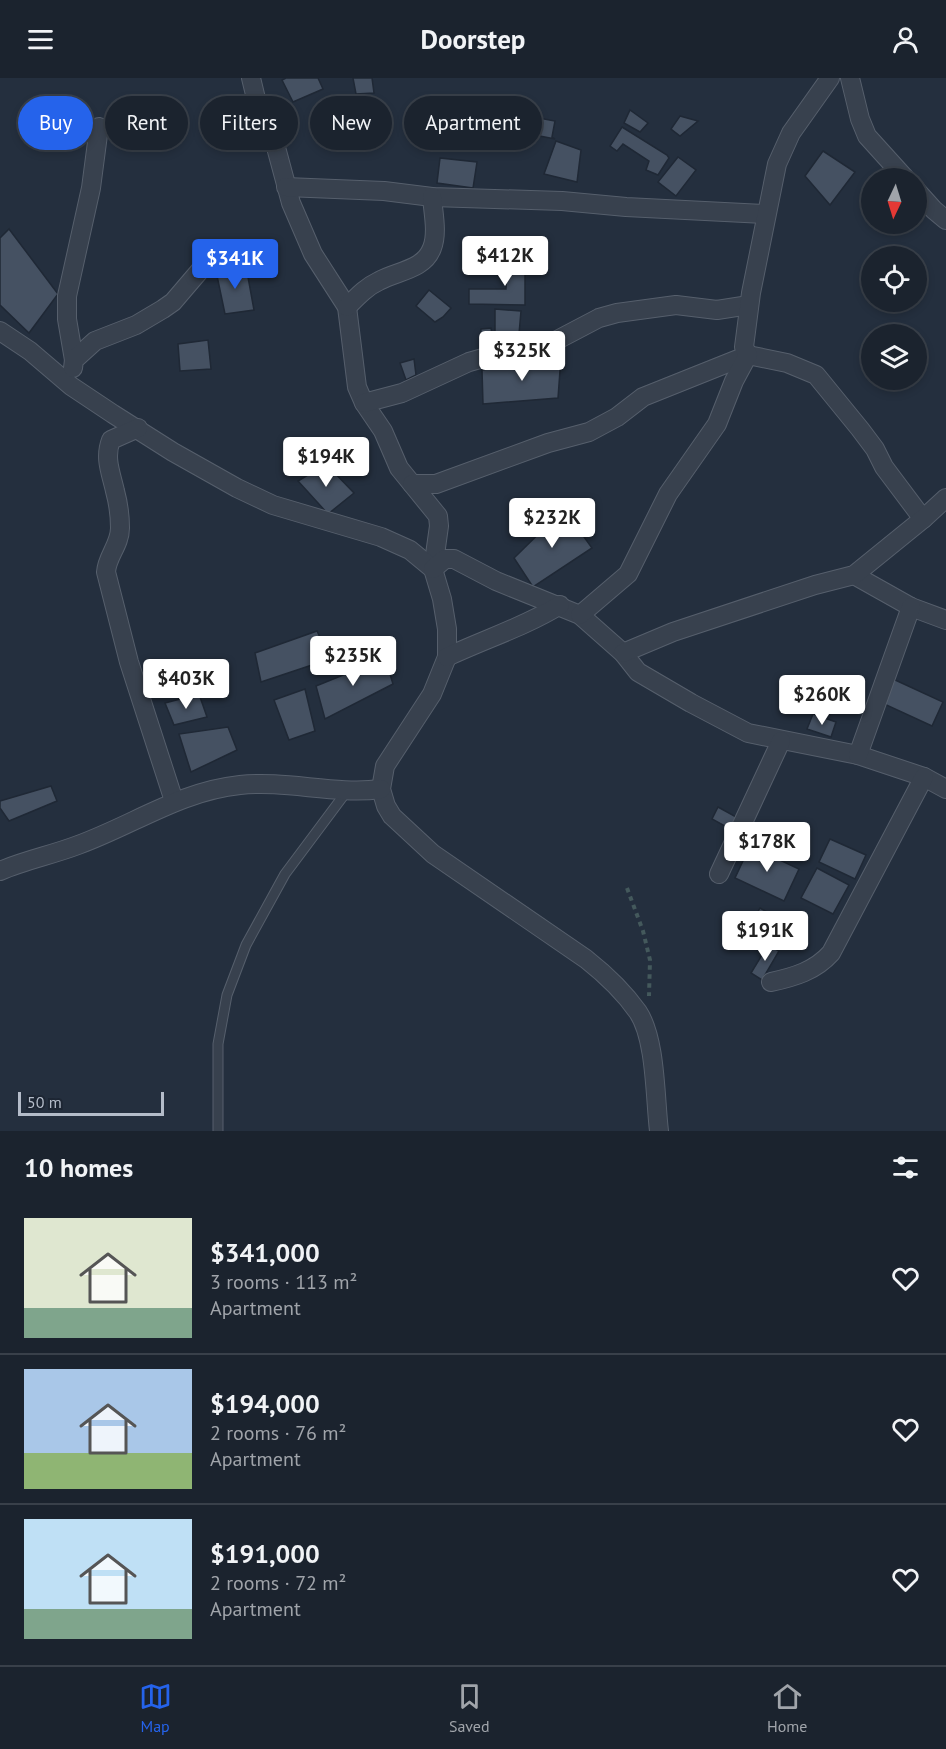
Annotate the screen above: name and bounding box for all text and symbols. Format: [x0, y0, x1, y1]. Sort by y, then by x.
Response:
text: Doorstep [421, 22, 525, 56]
icon: menu [24, 23, 57, 56]
icon: person [889, 23, 922, 56]
chip: Buy [18, 96, 93, 150]
chip: Rent [105, 96, 188, 150]
chip: Filters [200, 96, 298, 150]
chip: New [310, 96, 392, 150]
chip: Apartment [404, 96, 542, 150]
north arrow [861, 168, 927, 234]
map controls [861, 168, 927, 390]
pin: $412K [463, 236, 547, 287]
pin: $341K [193, 239, 277, 290]
text: $412K [476, 242, 534, 268]
text: $341K [206, 245, 264, 271]
button: locate [861, 246, 927, 312]
button: layers [861, 324, 927, 390]
pin: $325K [480, 331, 564, 382]
text: $325K [493, 337, 551, 363]
pin: $194K [284, 437, 368, 488]
text: $194K [297, 443, 355, 469]
pin: $232K [510, 498, 594, 549]
text: $232K [523, 504, 581, 530]
pin: $235K [311, 636, 395, 687]
text: $235K [324, 642, 382, 668]
pin: $403K [144, 659, 228, 710]
text: $403K [157, 665, 215, 691]
pin: $260K [780, 675, 864, 726]
text: $260K [793, 681, 851, 707]
pin: $178K [725, 822, 809, 873]
text: $178K [738, 828, 796, 854]
pin: $191K [723, 911, 807, 962]
text: $191K [736, 917, 794, 943]
scale bar [18, 1089, 164, 1116]
text: 50 m [27, 1092, 62, 1112]
text: 10 homes [24, 1151, 133, 1184]
icon: filters [889, 1151, 922, 1184]
text: $341,000 [210, 1236, 320, 1269]
icon: home [72, 1242, 144, 1314]
icon: heart [889, 1262, 922, 1295]
text: 3 rooms · 113 m² [210, 1269, 357, 1295]
text: Apartment [210, 1295, 301, 1321]
text: $194,000 [210, 1387, 320, 1420]
icon: home [72, 1393, 144, 1465]
icon: heart [889, 1413, 922, 1446]
text: 2 rooms · 76 m² [210, 1420, 346, 1446]
text: Apartment [210, 1446, 301, 1472]
text: $191,000 [210, 1537, 320, 1570]
icon: home [72, 1543, 144, 1615]
icon: heart [889, 1563, 922, 1596]
text: 2 rooms · 72 m² [210, 1570, 346, 1596]
text: Apartment [210, 1596, 301, 1622]
tab: Map [139, 1680, 172, 1736]
tab: Saved [449, 1680, 490, 1736]
tab: Home [767, 1680, 807, 1736]

